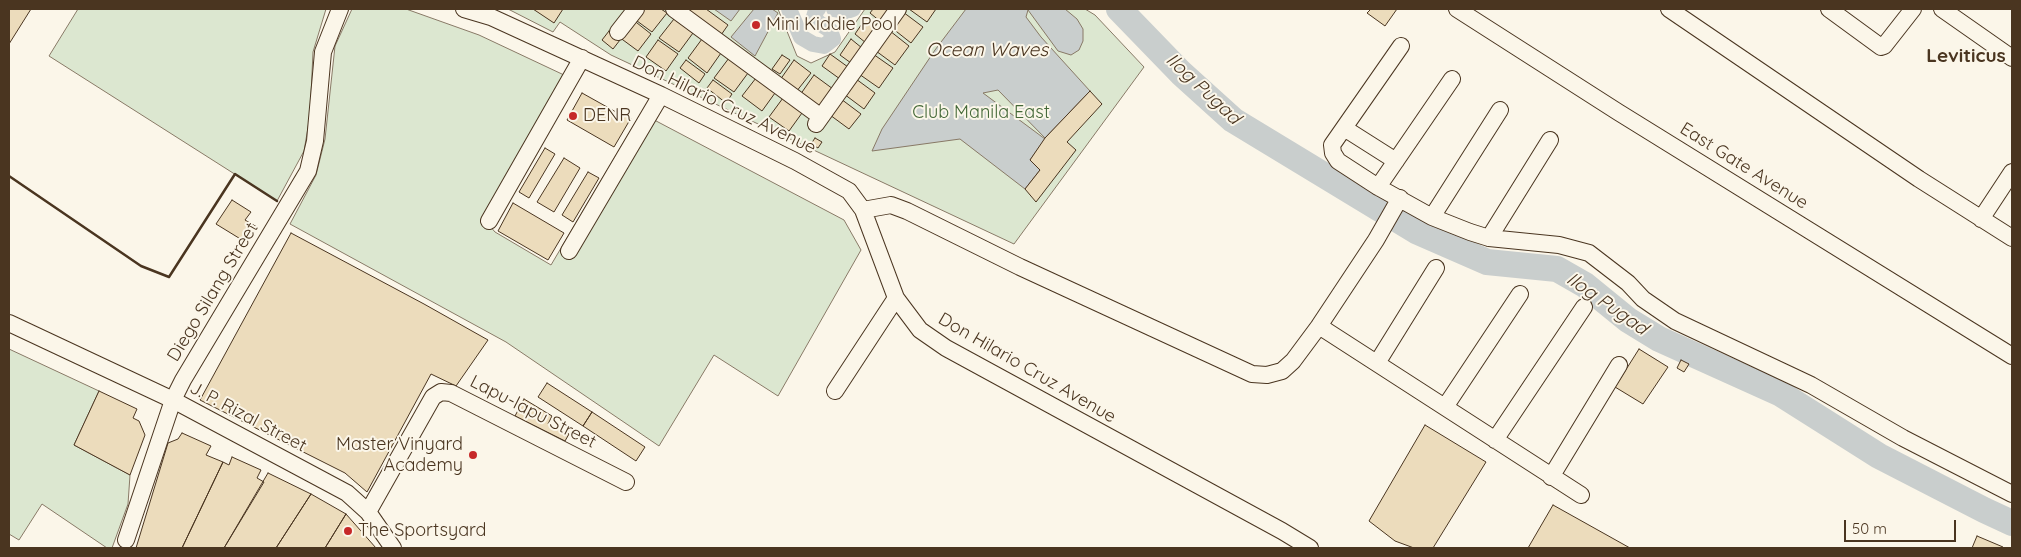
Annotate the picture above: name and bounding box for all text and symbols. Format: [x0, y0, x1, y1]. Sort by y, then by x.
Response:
place label: Mini Kiddie Pool [766, 14, 897, 36]
marker: Mini Kiddie Pool [750, 19, 762, 31]
water label: Ocean Waves [926, 39, 1048, 61]
district label: Leviticus [1926, 45, 2006, 67]
water label: Ilog Pugad [1161, 49, 1245, 129]
street label: Don Hilario Cruz Avenue [629, 51, 819, 159]
park label: Club Manila East [912, 102, 1050, 124]
place label: DENR [583, 105, 631, 127]
marker: DENR [567, 110, 579, 122]
street label: East Gate Avenue [1676, 118, 1812, 214]
street label: Diego Silang Street [163, 219, 263, 365]
water label: Ilog Pugad [1562, 268, 1652, 340]
street label: Don Hilario Cruz Avenue [934, 308, 1120, 428]
street label: Lapu-lapu Street [466, 371, 600, 453]
street label: J. P. Rizal Street [186, 377, 310, 457]
place label: Master Vinyard Academy [336, 434, 463, 476]
marker: Master Vinyard Academy [467, 449, 479, 461]
scale bar [1846, 510, 1958, 542]
text: 50 m [1852, 519, 1887, 538]
place label: The Sportsyard [358, 520, 486, 542]
marker: The Sportsyard [342, 525, 354, 537]

